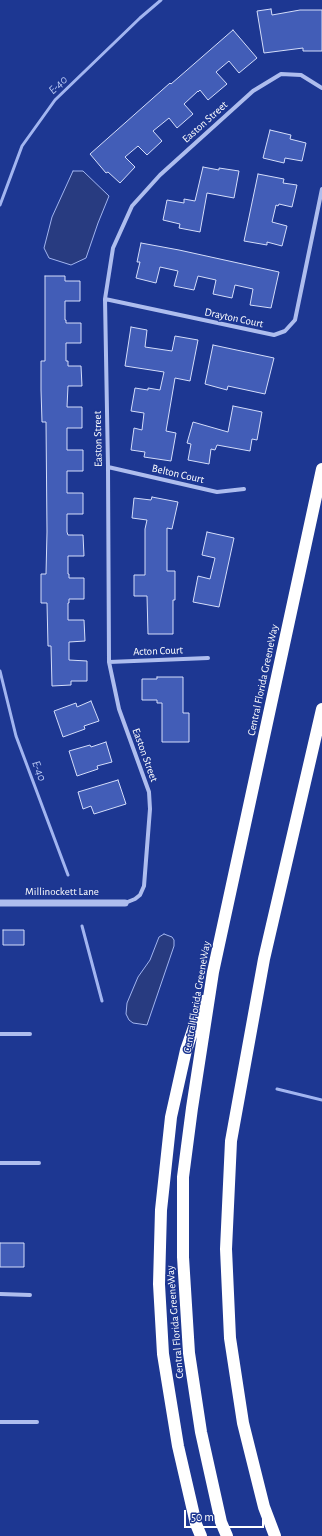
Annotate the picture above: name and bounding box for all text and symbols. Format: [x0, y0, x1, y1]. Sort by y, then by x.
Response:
water label: E-40 [45, 73, 71, 97]
street label: Easton Street [180, 98, 230, 146]
street label: Drayton Court [203, 305, 265, 331]
street label: Easton Street [91, 411, 105, 467]
street label: Belton Court [151, 462, 205, 486]
street label: Central Florida GreeneWay [245, 623, 281, 737]
street label: Acton Court [133, 644, 183, 658]
street label: Easton Street [129, 726, 161, 784]
water label: E-40 [29, 759, 49, 783]
street label: Millinockett Lane [25, 885, 99, 899]
street label: Central Florida GreeneWay [181, 940, 213, 1054]
street label: Central Florida GreeneWay [163, 1265, 187, 1379]
scale bar [186, 1502, 266, 1528]
text: 50 m [191, 1511, 214, 1523]

